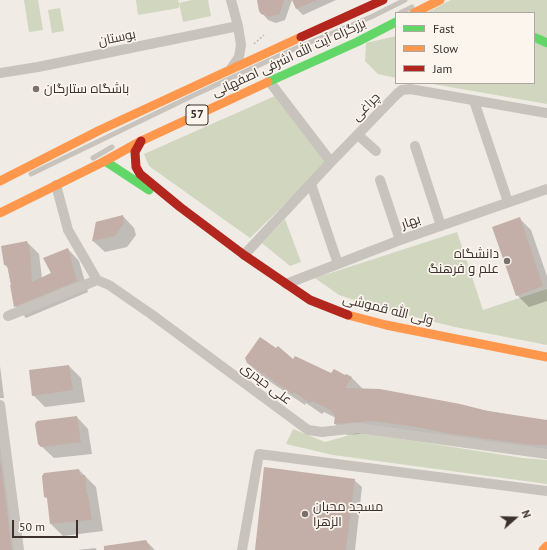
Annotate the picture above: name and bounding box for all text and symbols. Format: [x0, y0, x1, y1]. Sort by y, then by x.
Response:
legend [395, 12, 535, 84]
street label: بزرگراه آیت الله اشرفی اصفهانی [210, 15, 368, 101]
text: Fast [433, 21, 454, 36]
street label: بوستان [97, 26, 137, 50]
text: Slow [433, 41, 458, 56]
text: Jam [433, 61, 452, 76]
place label: باشگاه ستارگان [44, 81, 129, 97]
marker: باشگاه ستارگان [31, 84, 41, 94]
street label: چراغی [349, 89, 383, 125]
road number: 57 [186, 105, 208, 125]
street label: بهار [399, 211, 423, 233]
place label: دانشگاه علم و فرهنگ [428, 246, 499, 277]
marker: دانشگاه علم و فرهنگ [502, 256, 512, 266]
street label: ولی الله قموشی [341, 291, 435, 329]
street label: علی حیدری [237, 360, 295, 408]
north arrow [495, 498, 535, 538]
place label: مسجد محبان الزهرا [313, 499, 383, 530]
text: N [518, 508, 534, 520]
marker: مسجد محبان الزهرا [300, 509, 310, 519]
scale bar [14, 512, 80, 538]
text: 50 m [19, 519, 45, 534]

